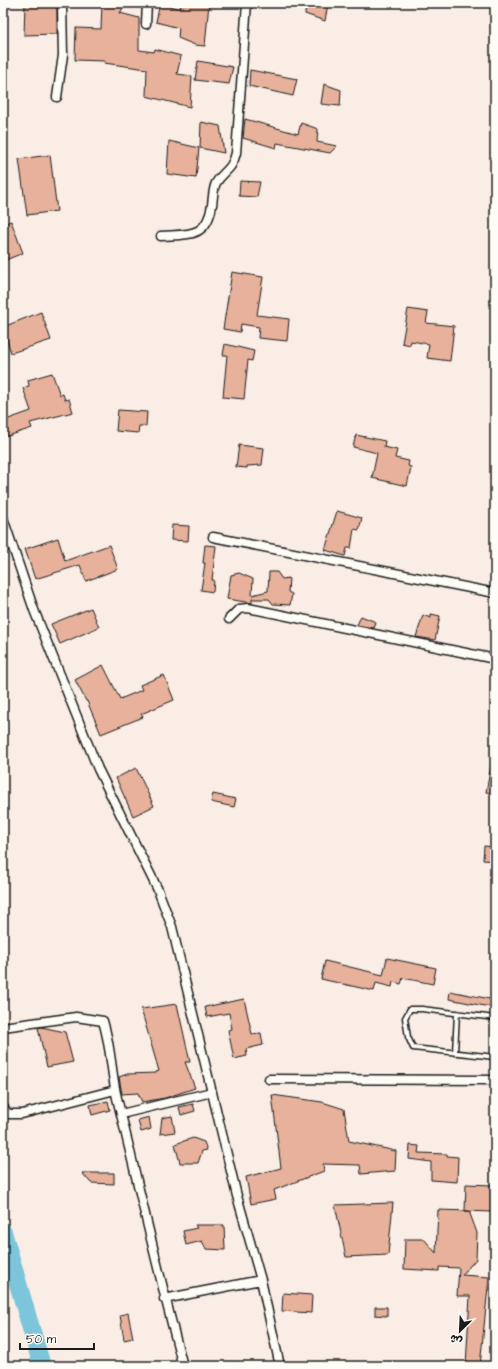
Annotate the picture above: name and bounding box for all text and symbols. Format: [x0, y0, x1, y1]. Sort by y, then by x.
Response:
north arrow [440, 1311, 480, 1351]
scale bar [20, 1325, 94, 1351]
text: ش [448, 1330, 465, 1349]
text: 50 m [26, 1331, 57, 1348]

